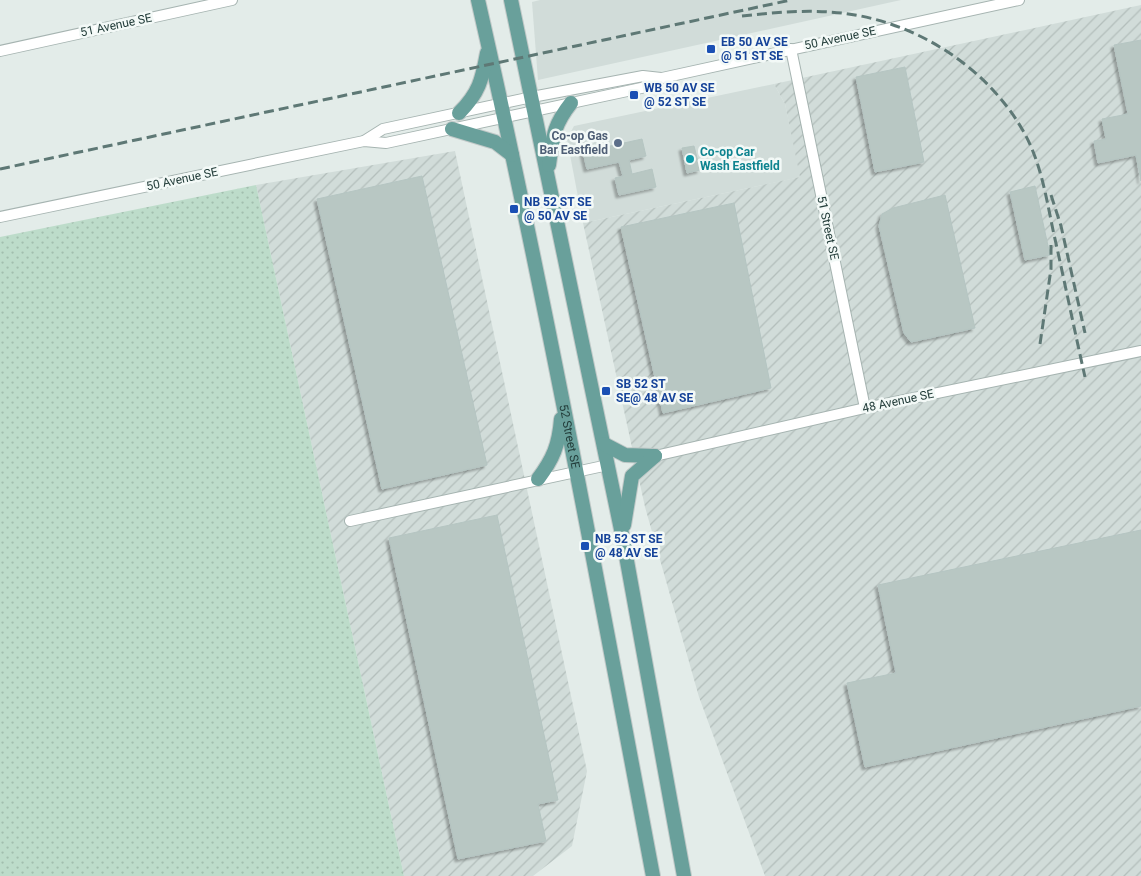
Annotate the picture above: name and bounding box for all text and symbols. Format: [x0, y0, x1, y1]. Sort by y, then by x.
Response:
street label: 51 Avenue SE [79, 11, 153, 39]
street label: 50 Avenue SE [803, 24, 877, 52]
place label: EB 50 AV SE @ 51 ST SE [721, 35, 788, 63]
marker: EB 50 AV SE @ 51 ST SE [705, 43, 717, 55]
place label: WB 50 AV SE @ 52 ST SE [644, 81, 715, 109]
marker: WB 50 AV SE @ 52 ST SE [628, 89, 640, 101]
place label: Co-op Gas Bar Eastfield [539, 129, 608, 157]
marker: Co-op Gas Bar Eastfield [612, 137, 624, 149]
place label: Co-op Car Wash Eastfield [700, 145, 780, 173]
marker: Co-op Car Wash Eastfield [684, 153, 696, 165]
street label: 50 Avenue SE [145, 165, 219, 193]
place label: NB 52 ST SE @ 50 AV SE [524, 195, 592, 223]
street label: 51 Street SE [814, 195, 842, 261]
marker: NB 52 ST SE @ 50 AV SE [508, 203, 520, 215]
place label: SB 52 ST SE@ 48 AV SE [616, 377, 693, 405]
marker: SB 52 ST SE@ 48 AV SE [600, 385, 612, 397]
street label: 48 Avenue SE [861, 387, 935, 415]
street label: 52 Street SE [556, 403, 583, 470]
place label: NB 52 ST SE @ 48 AV SE [595, 532, 663, 560]
marker: NB 52 ST SE @ 48 AV SE [579, 540, 591, 552]

